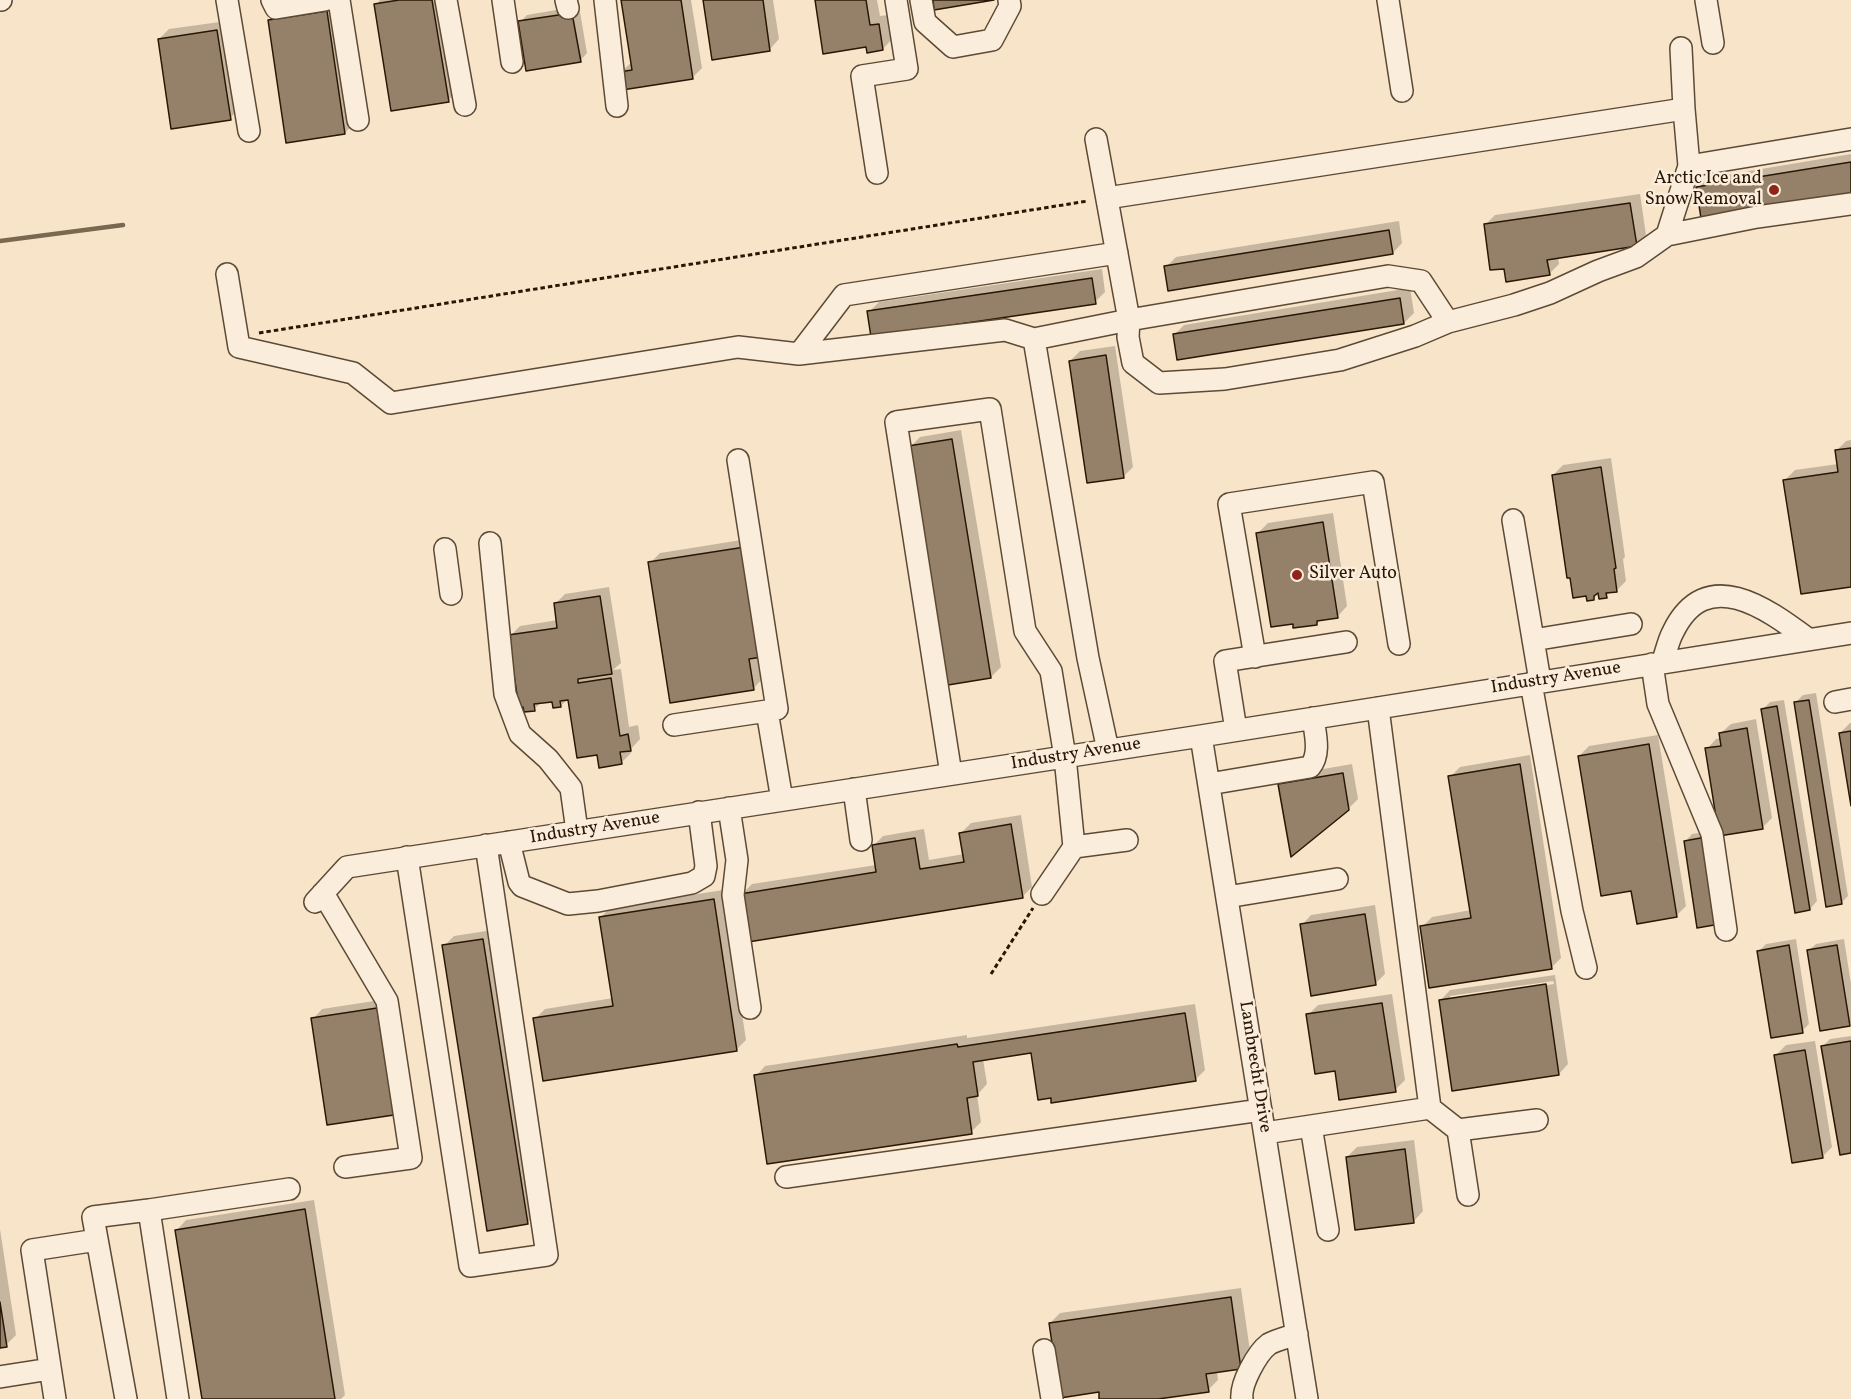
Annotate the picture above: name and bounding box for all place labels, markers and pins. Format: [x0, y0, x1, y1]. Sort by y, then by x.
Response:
place label: Arctic Ice and Snow Removal [1645, 169, 1762, 212]
marker: Arctic Ice and Snow Removal [1767, 183, 1781, 197]
place label: Silver Auto [1309, 564, 1397, 586]
marker: Silver Auto [1290, 568, 1304, 582]

